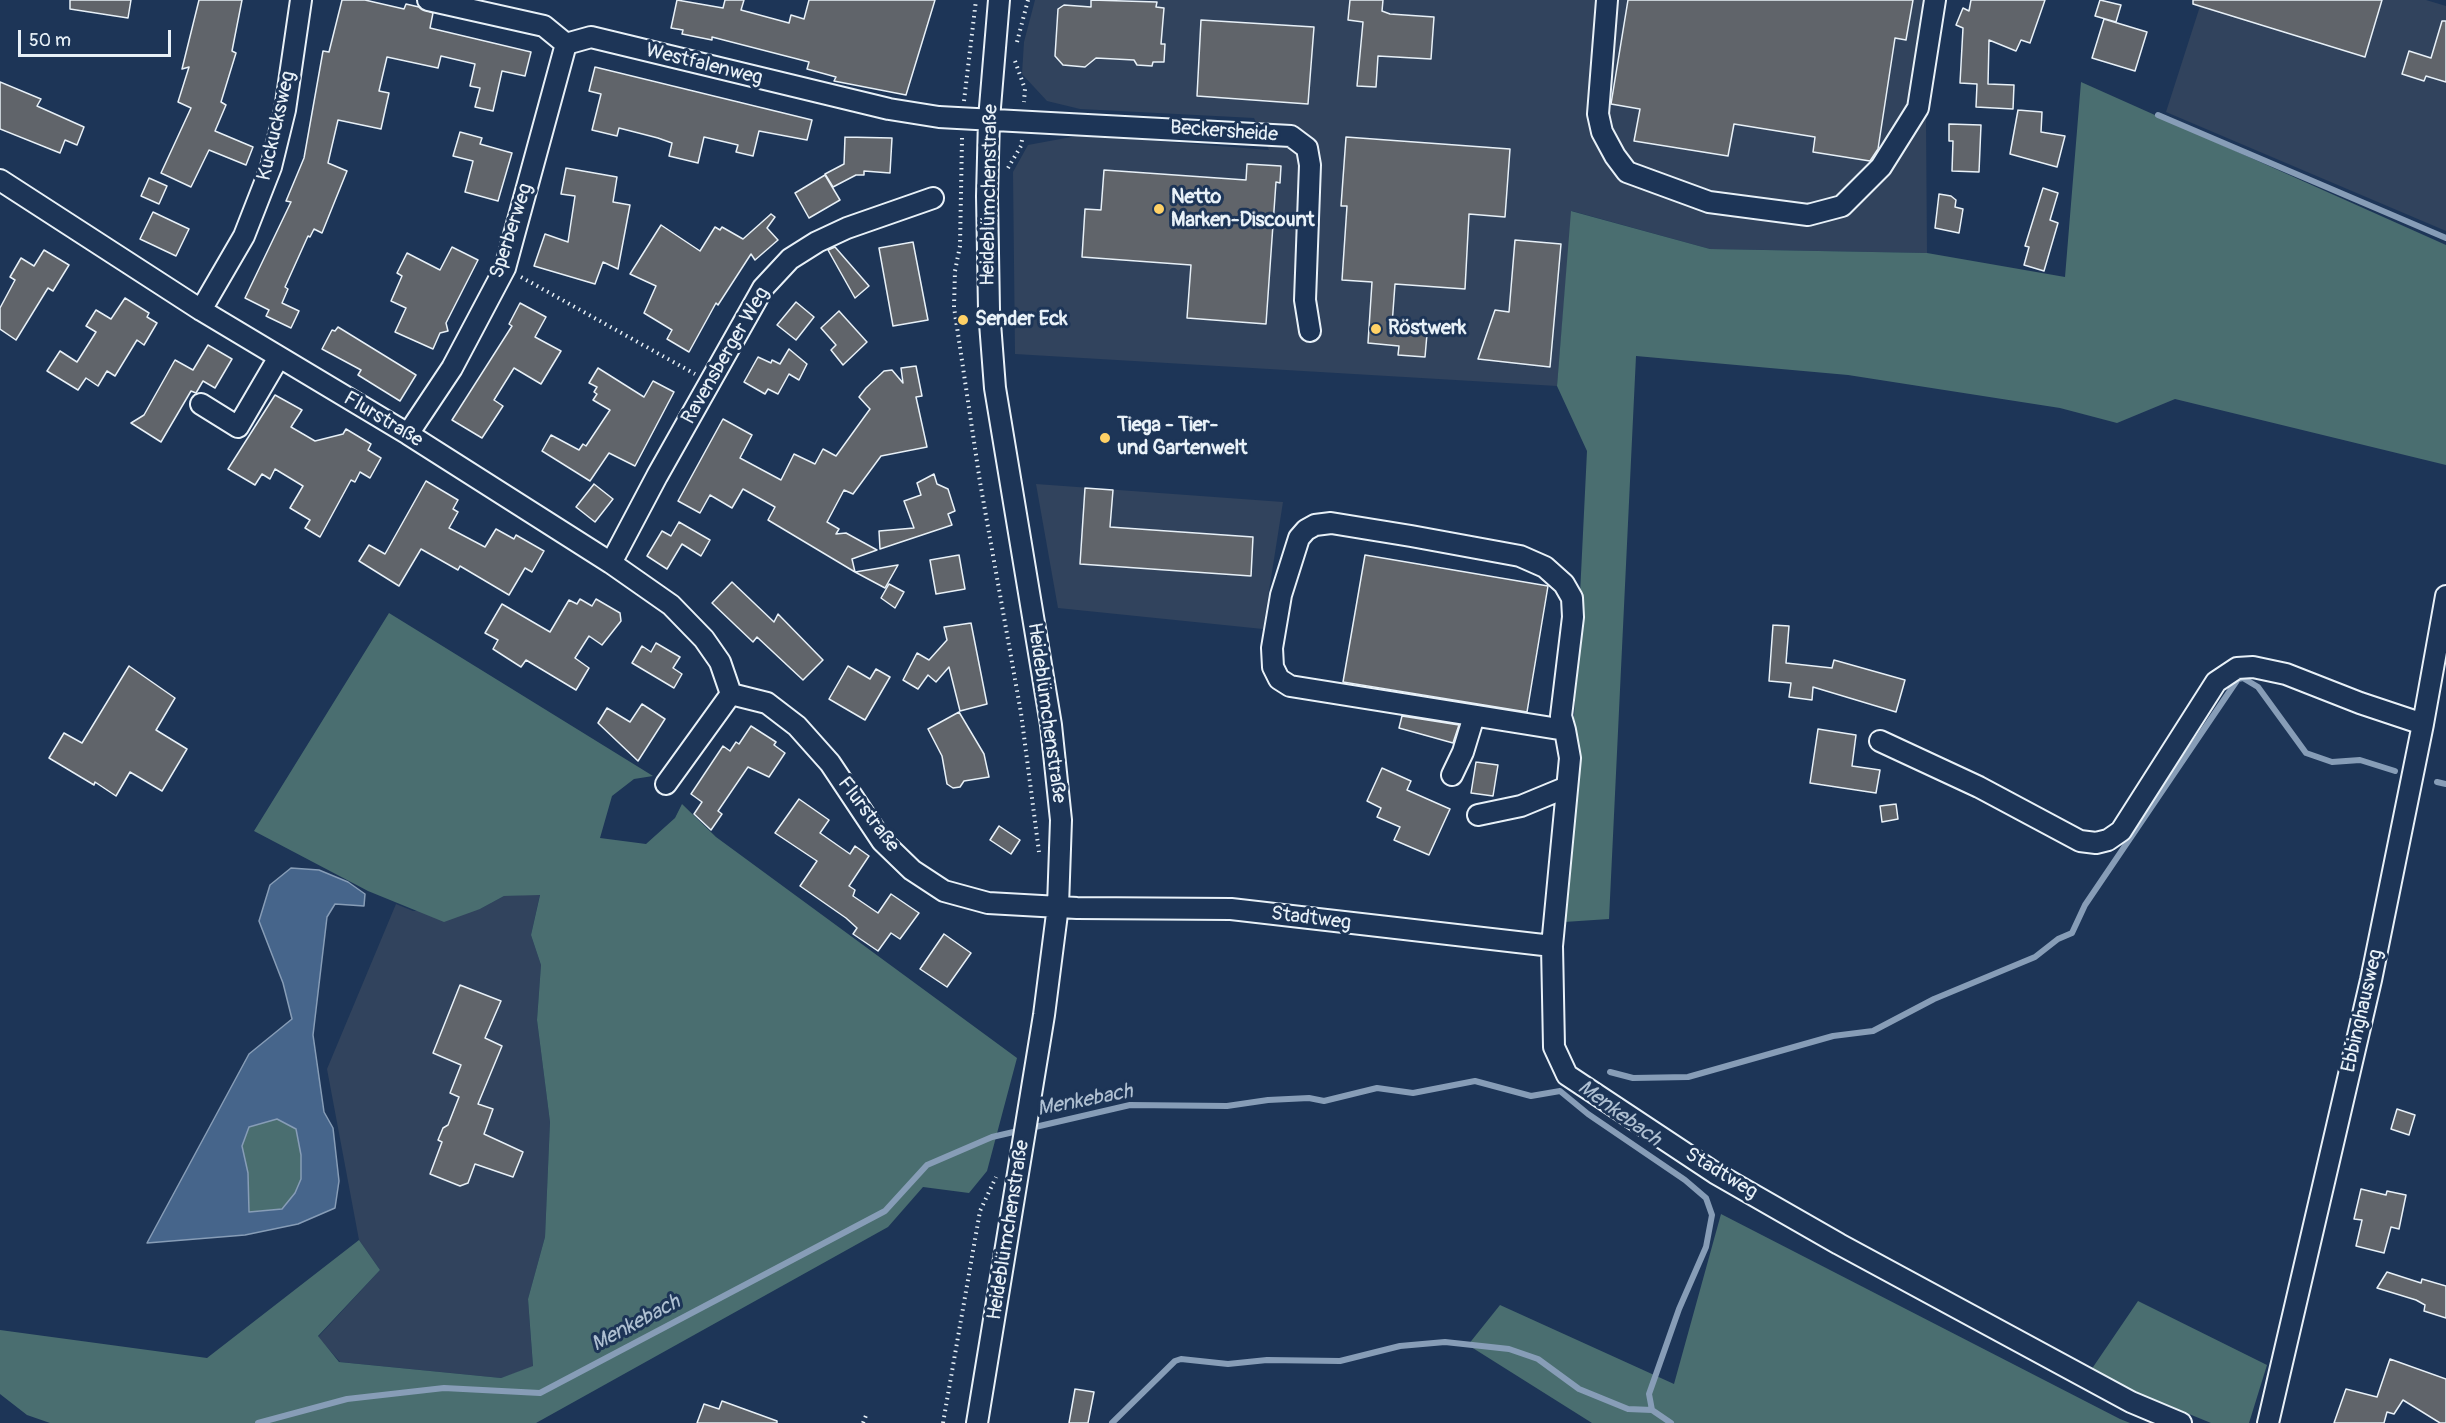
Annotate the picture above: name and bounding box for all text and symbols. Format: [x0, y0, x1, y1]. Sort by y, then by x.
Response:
scale bar [21, 18, 174, 56]
text: 50 m [29, 29, 71, 52]
street label: Westfalenweg [643, 39, 765, 91]
street label: Kuckucksweg [253, 69, 301, 183]
street label: Heideblümchenstraße [976, 104, 1004, 286]
street label: Beckersheide [1169, 116, 1279, 148]
street label: Sperberweg [485, 181, 539, 281]
place label: Netto Marken-Discount [1171, 186, 1315, 233]
marker: Netto Marken-Discount [1152, 202, 1166, 216]
street label: Ravensberger Weg [677, 283, 775, 429]
place label: Sender Eck [975, 308, 1068, 332]
marker: Sender Eck [956, 313, 970, 327]
place label: Röstwerk [1388, 317, 1466, 341]
marker: Röstwerk [1369, 322, 1383, 336]
street label: Flurstraße [339, 387, 427, 453]
place label: Tiega - Tier- und Gartenwelt [1117, 414, 1247, 461]
marker: Tiega - Tier- und Gartenwelt [1098, 431, 1112, 445]
street label: Heideblümchenstraße [1021, 621, 1071, 805]
street label: Flurstraße [832, 773, 904, 857]
street label: Stadtweg [1270, 902, 1352, 936]
street label: Ebbinghausweg [2337, 947, 2389, 1075]
water label: Menkebach [1573, 1075, 1665, 1153]
water label: Menkebach [1035, 1079, 1135, 1123]
street label: Heideblümchenstraße [983, 1138, 1035, 1322]
street label: Stadtweg [1680, 1143, 1762, 1205]
water label: Menkebach [587, 1290, 685, 1358]

